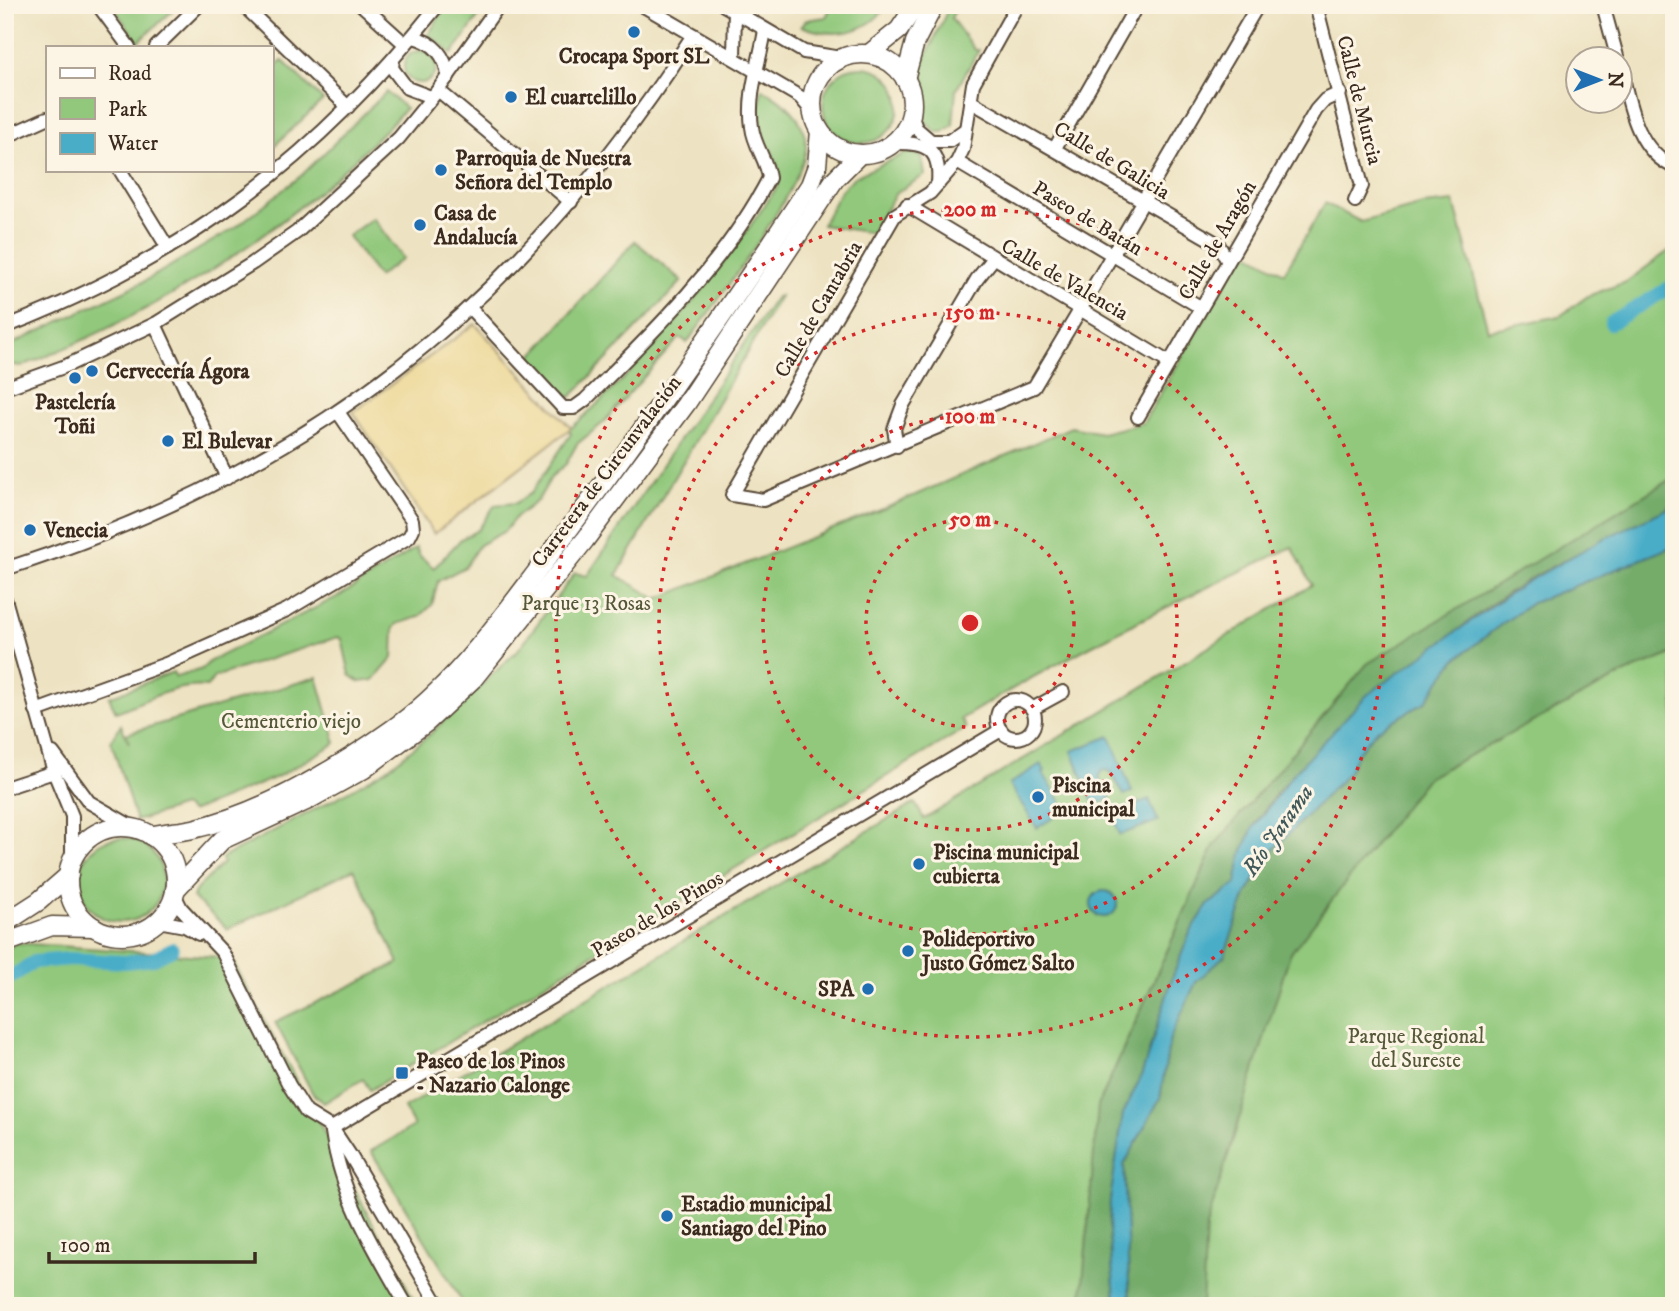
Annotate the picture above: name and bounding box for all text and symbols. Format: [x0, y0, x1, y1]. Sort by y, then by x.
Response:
marker: Crocapa Sport SL [626, 24, 642, 40]
street label: Calle de Murcia [1330, 33, 1388, 168]
place label: Crocapa Sport SL [559, 44, 710, 70]
legend [46, 46, 273, 172]
north arrow [1564, 46, 1634, 116]
text: Road [108, 61, 152, 87]
text: N [1603, 72, 1626, 88]
place label: El cuartelillo [525, 85, 637, 111]
marker: El cuartelillo [503, 89, 519, 105]
text: Park [108, 97, 148, 123]
street label: Calle de Galicia [1049, 116, 1174, 206]
text: Water [107, 131, 158, 157]
place label: Parroquia de Nuestra Señora del Templo [455, 146, 632, 196]
marker: Parroquia de Nuestra Señora del Templo [433, 162, 449, 178]
street label: Paseo de Batán [1028, 176, 1147, 262]
street label: Calle de Aragón [1173, 176, 1263, 305]
text: 200 m [943, 197, 997, 223]
place label: Casa de Andalucía [433, 201, 519, 251]
marker: Casa de Andalucía [412, 217, 428, 233]
street label: Calle de Valencia [996, 233, 1133, 327]
street label: Calle de Cantabria [769, 236, 869, 383]
text: 150 m [945, 300, 995, 326]
place label: Cervecería Ágora [106, 357, 251, 385]
marker: Cervecería Ágora [84, 363, 100, 379]
marker: Pastelería Toñi [67, 370, 83, 386]
street label: Carretera de Circunvalación [526, 370, 688, 573]
place label: Pastelería Toñi [35, 390, 116, 440]
text: 100 m [945, 404, 995, 430]
place label: El Bulevar [182, 429, 273, 455]
marker: El Bulevar [160, 433, 176, 449]
text: 50 m [948, 507, 991, 533]
place label: Venecia [43, 518, 109, 544]
marker: Venecia [22, 522, 38, 538]
park label: Parque 13 Rosas [521, 591, 651, 617]
centre of rings [958, 611, 982, 635]
park label: Cementerio viejo [221, 709, 361, 735]
place label: Piscina municipal [1052, 773, 1135, 823]
water label: Río Jarama [1236, 779, 1320, 883]
marker: Piscina municipal [1030, 789, 1046, 805]
place label: Piscina municipal cubierta [933, 840, 1080, 890]
marker: Piscina municipal cubierta [911, 856, 927, 872]
street label: Paseo de los Pinos [587, 865, 728, 964]
place label: Polideportivo Justo Gómez Salto [920, 927, 1075, 977]
marker: Polideportivo Justo Gómez Salto [900, 943, 916, 959]
place label: SPA [818, 977, 855, 1003]
marker: SPA [860, 981, 876, 997]
park label: Parque Regional del Sureste [1347, 1024, 1485, 1074]
place label: Paseo de los Pinos - Nazario Calonge [416, 1049, 570, 1099]
marker: Paseo de los Pinos - Nazario Calonge [394, 1065, 410, 1081]
place label: Estadio municipal Santiago del Pino [681, 1192, 832, 1242]
marker: Estadio municipal Santiago del Pino [659, 1208, 675, 1224]
scale bar [49, 1220, 256, 1264]
text: 100 m [60, 1233, 111, 1259]

